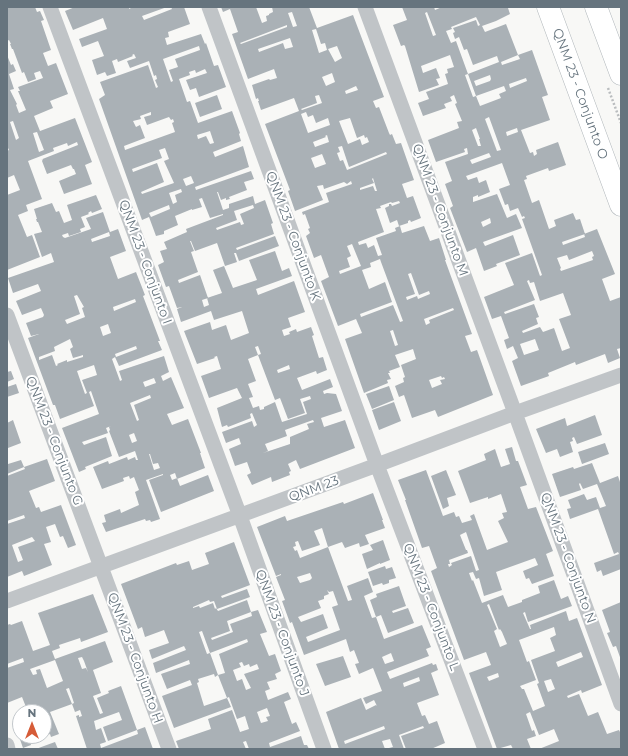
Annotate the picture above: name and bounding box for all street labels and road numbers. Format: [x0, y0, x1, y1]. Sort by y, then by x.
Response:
street label: QNM 23 - Conjunto O [549, 26, 611, 162]
street label: QNM 23 - Conjunto M [409, 142, 471, 278]
street label: QNM 23 - Conjunto K [262, 169, 324, 303]
street label: QNM 23 - Conjunto I [115, 198, 175, 326]
street label: QNM 23 - Conjunto G [22, 374, 86, 508]
street label: QNM 23 [287, 473, 341, 505]
street label: QNM 23 - Conjunto N [537, 491, 599, 625]
street label: QNM 23 - Conjunto L [400, 541, 462, 673]
street label: QNM 23 - Conjunto J [252, 567, 312, 699]
street label: QNM 23 - Conjunto H [104, 591, 166, 725]

